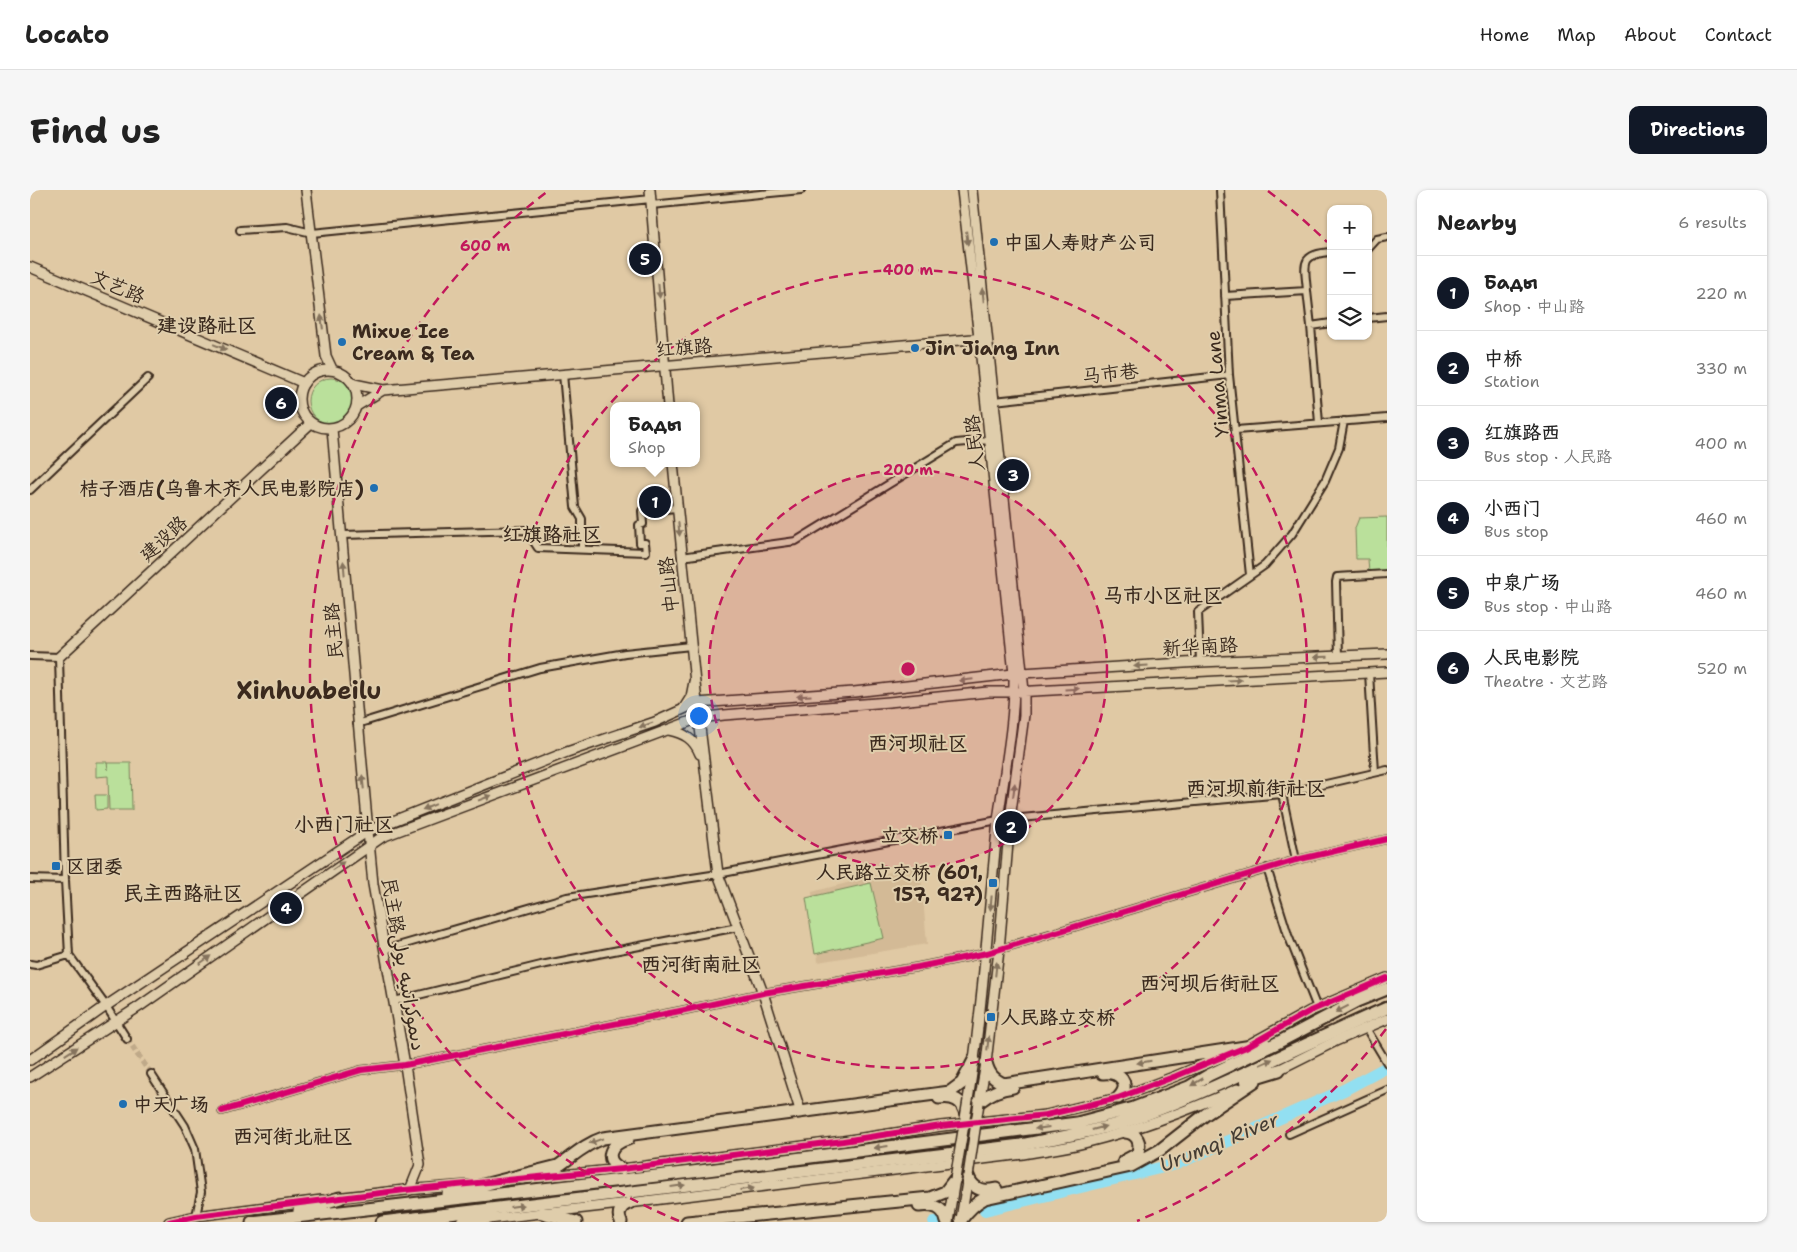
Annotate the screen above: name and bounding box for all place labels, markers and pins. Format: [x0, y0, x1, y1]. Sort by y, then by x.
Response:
place label: 中国人寿财产公司 [1004, 230, 1156, 255]
marker: 中国人寿财产公司 [988, 236, 1000, 248]
pin: 5 [629, 240, 661, 278]
place label: Mixue Ice Cream & Tea [352, 319, 475, 366]
marker: Mixue Ice Cream & Tea [336, 336, 348, 348]
place label: Jin Jiang Inn [925, 336, 1060, 361]
marker: Jin Jiang Inn [909, 342, 921, 354]
pin: 6 [265, 384, 297, 422]
pin: 3 [997, 456, 1029, 494]
place label: 桔子酒店(乌鲁木齐人民电影院店) [80, 476, 364, 501]
marker: 桔子酒店(乌鲁木齐人民电影院店) [368, 482, 380, 494]
pin: 1 [639, 483, 671, 521]
centre of rings [899, 660, 917, 678]
pin: 2 [995, 808, 1027, 846]
place label: 立交桥 [881, 823, 938, 848]
marker: 立交桥 [942, 829, 954, 841]
place label: 区团委 [66, 854, 123, 879]
marker: 区团委 [50, 860, 62, 872]
place label: 人民路立交桥 (601, 157, 927) [816, 860, 983, 907]
marker: 人民路立交桥 (601, 157, 927) [987, 877, 999, 889]
pin: 4 [270, 889, 302, 927]
place label: 人民路立交桥 [1001, 1005, 1115, 1030]
marker: 人民路立交桥 [985, 1011, 997, 1023]
place label: 中天广场 [133, 1092, 209, 1117]
marker: 中天广场 [117, 1098, 129, 1110]

